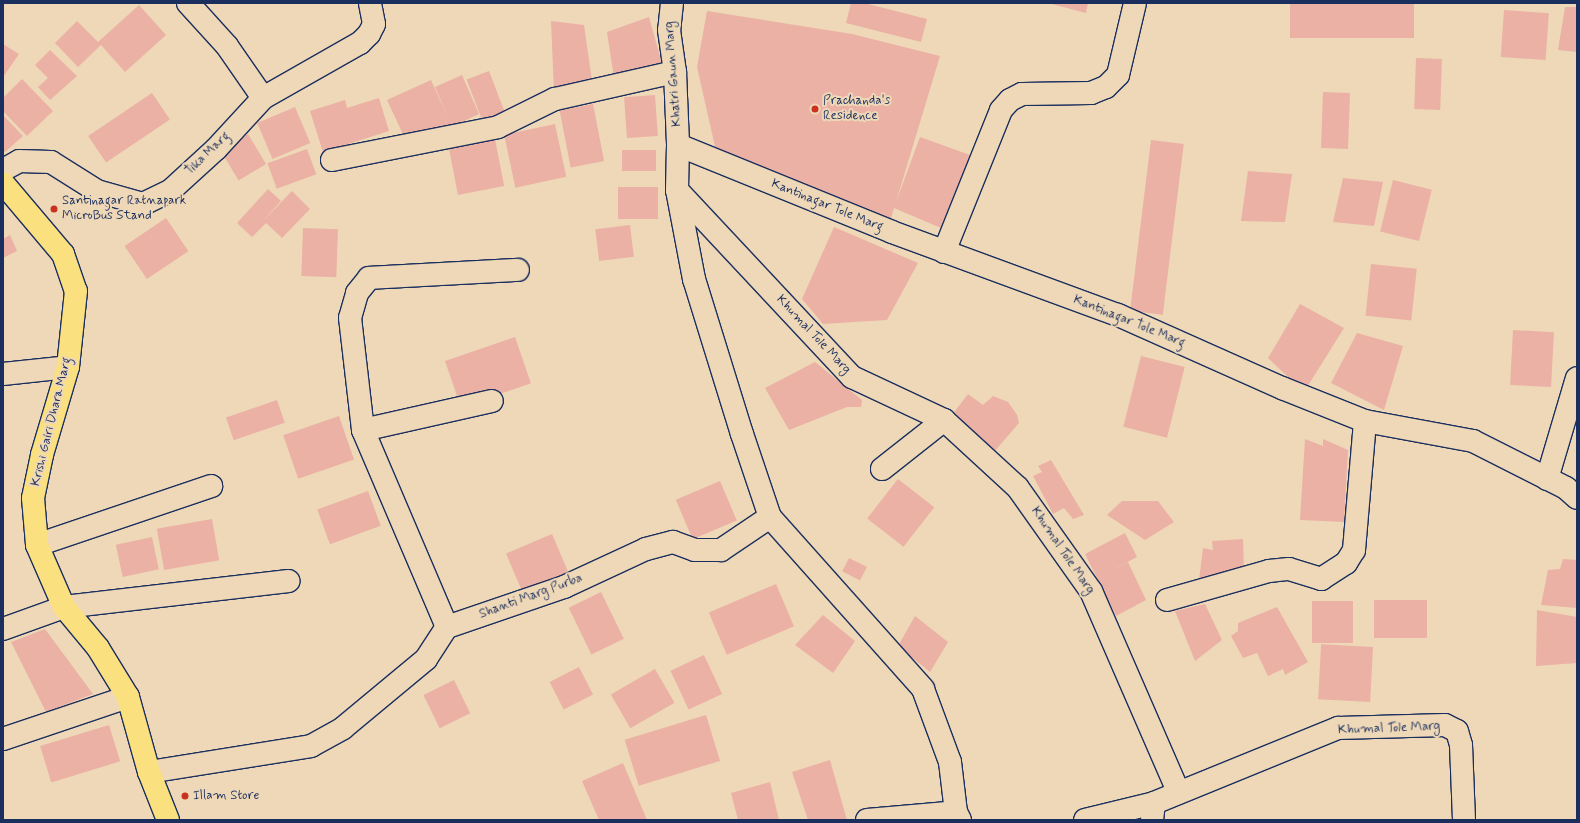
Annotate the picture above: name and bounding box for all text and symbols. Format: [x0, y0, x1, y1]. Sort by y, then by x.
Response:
street label: Khatri Gaun Marg [663, 24, 685, 124]
place label: Prachanda's Residence [823, 94, 890, 125]
marker: Prachanda's Residence [810, 104, 820, 114]
street label: Tika Marg [182, 129, 234, 179]
street label: Kantinagar Tole Marg [768, 176, 886, 236]
place label: Santinagar Ratnapark MicroBus Stand [62, 194, 186, 225]
marker: Santinagar Ratnapark MicroBus Stand [49, 204, 59, 214]
street label: Khumal Tole Marg [772, 292, 854, 378]
street label: Kantinagar Tole Marg [1070, 292, 1188, 352]
street label: Krishi Gairi Dhara Marg [28, 356, 76, 488]
street label: Khumal Tole Marg [1027, 504, 1097, 598]
street label: Shanti Marg Purba [477, 571, 585, 623]
street label: Khumal Tole Marg [1337, 719, 1441, 739]
place label: Illam Store [193, 788, 259, 804]
marker: Illam Store [180, 791, 190, 801]

